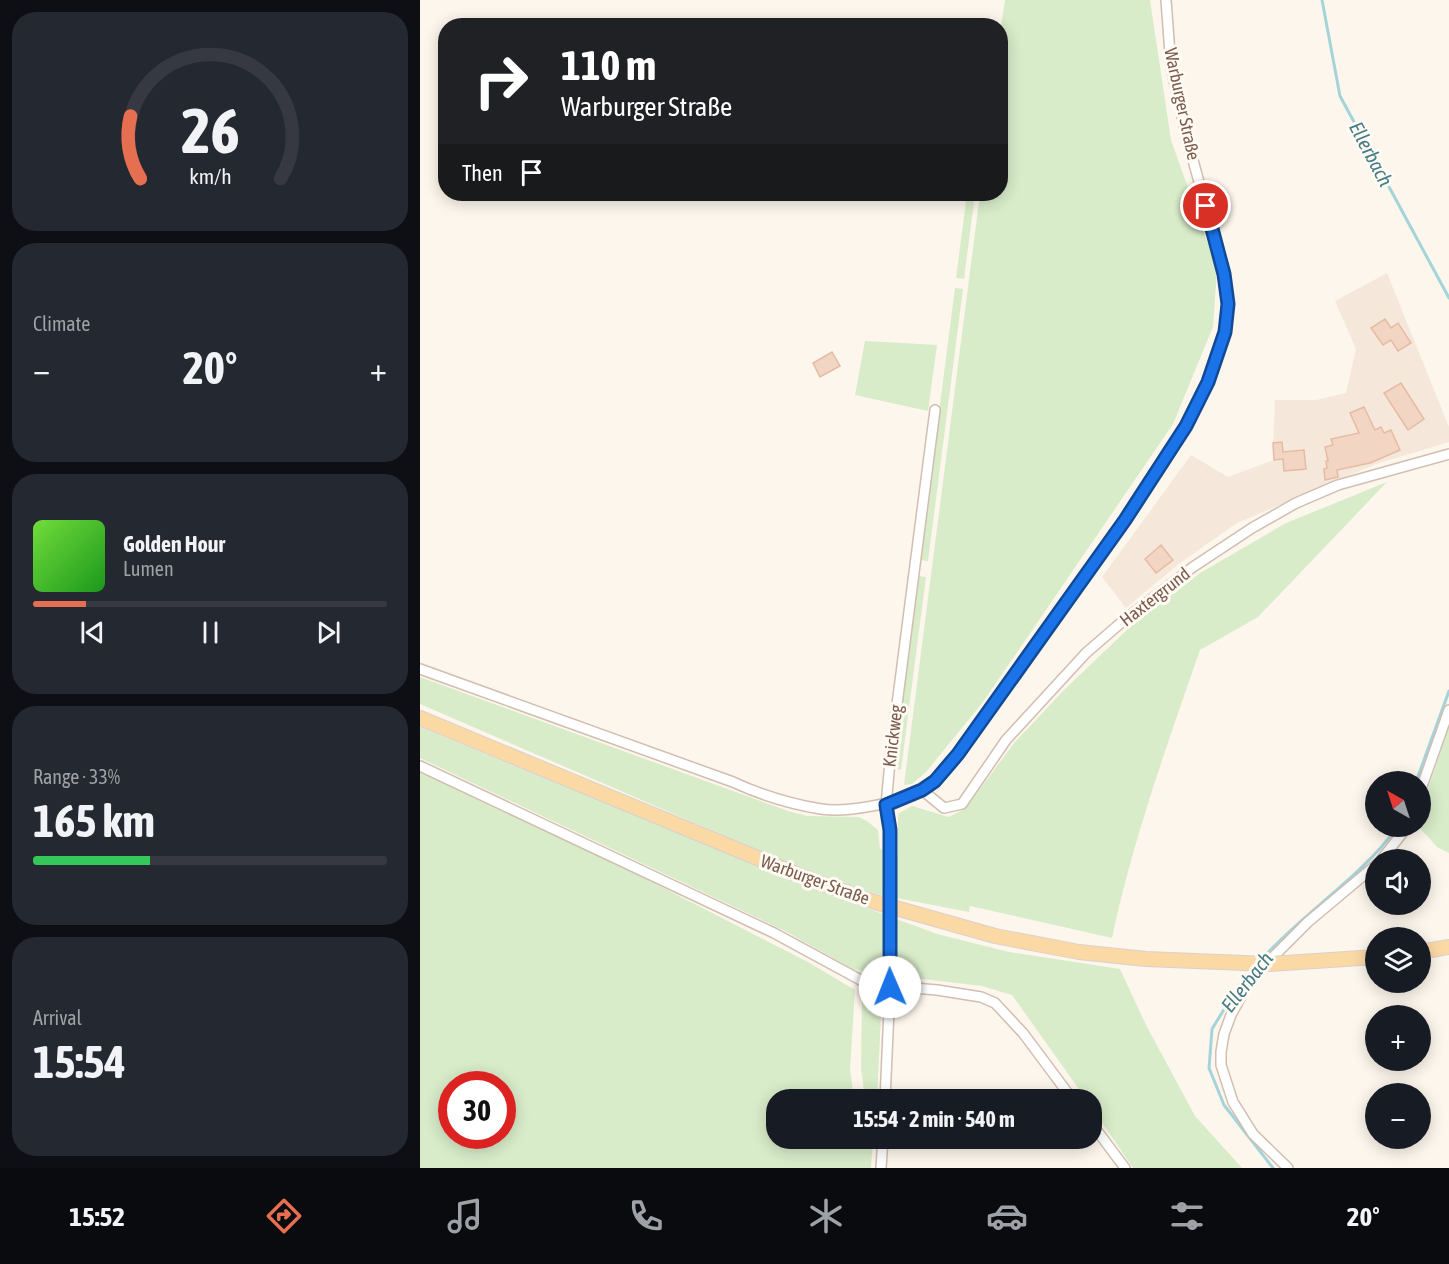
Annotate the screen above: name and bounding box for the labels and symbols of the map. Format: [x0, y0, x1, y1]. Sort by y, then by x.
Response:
street label: Warburger Straße [1160, 46, 1205, 162]
water label: Ellerbach [1345, 118, 1398, 190]
pin [1180, 180, 1231, 231]
street label: Haxtergrund [1116, 563, 1194, 630]
street label: Knickweg [878, 703, 907, 768]
north arrow [1365, 771, 1431, 837]
street label: Warburger Straße [758, 850, 872, 909]
water label: Ellerbach [1216, 947, 1277, 1016]
position arrow [858, 955, 922, 1019]
speed limit sign: 30 [438, 1071, 516, 1149]

